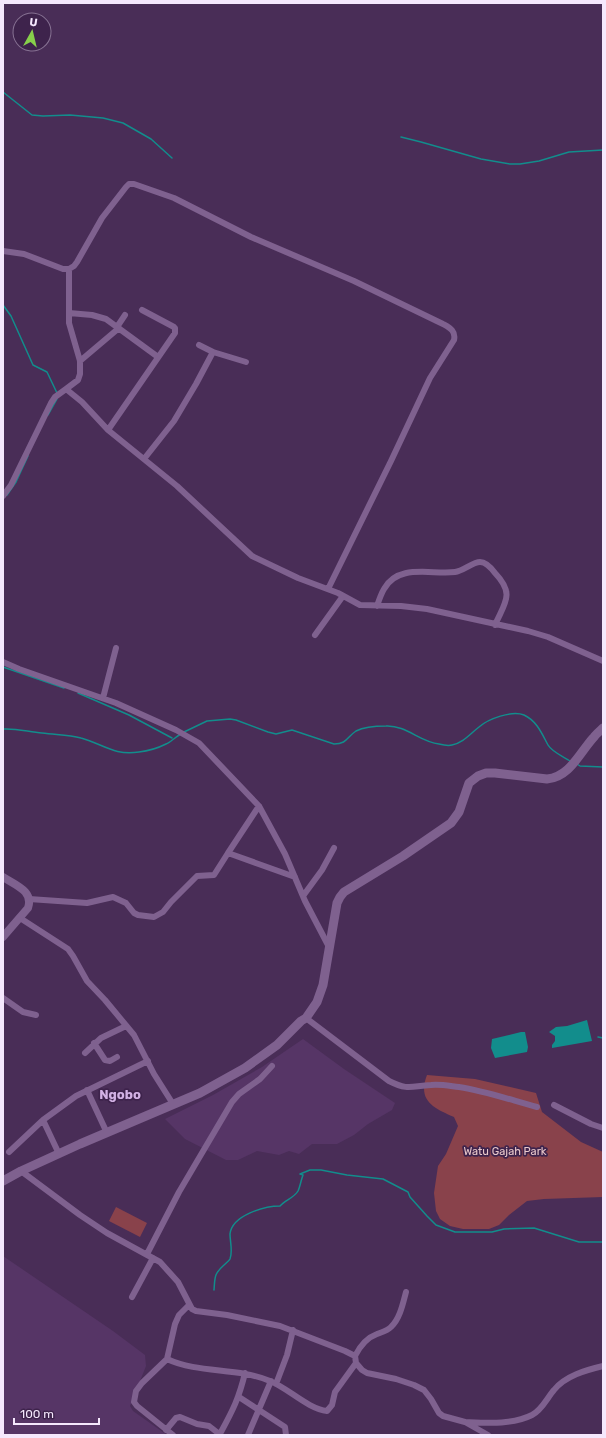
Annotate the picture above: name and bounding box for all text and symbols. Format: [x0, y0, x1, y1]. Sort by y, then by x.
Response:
north arrow [12, 12, 52, 52]
text: U [28, 16, 38, 30]
district label: Ngobo [99, 1087, 141, 1102]
park label: Watu Gajah Park [463, 1145, 547, 1158]
scale bar [14, 1400, 99, 1426]
text: 100 m [20, 1407, 54, 1421]

